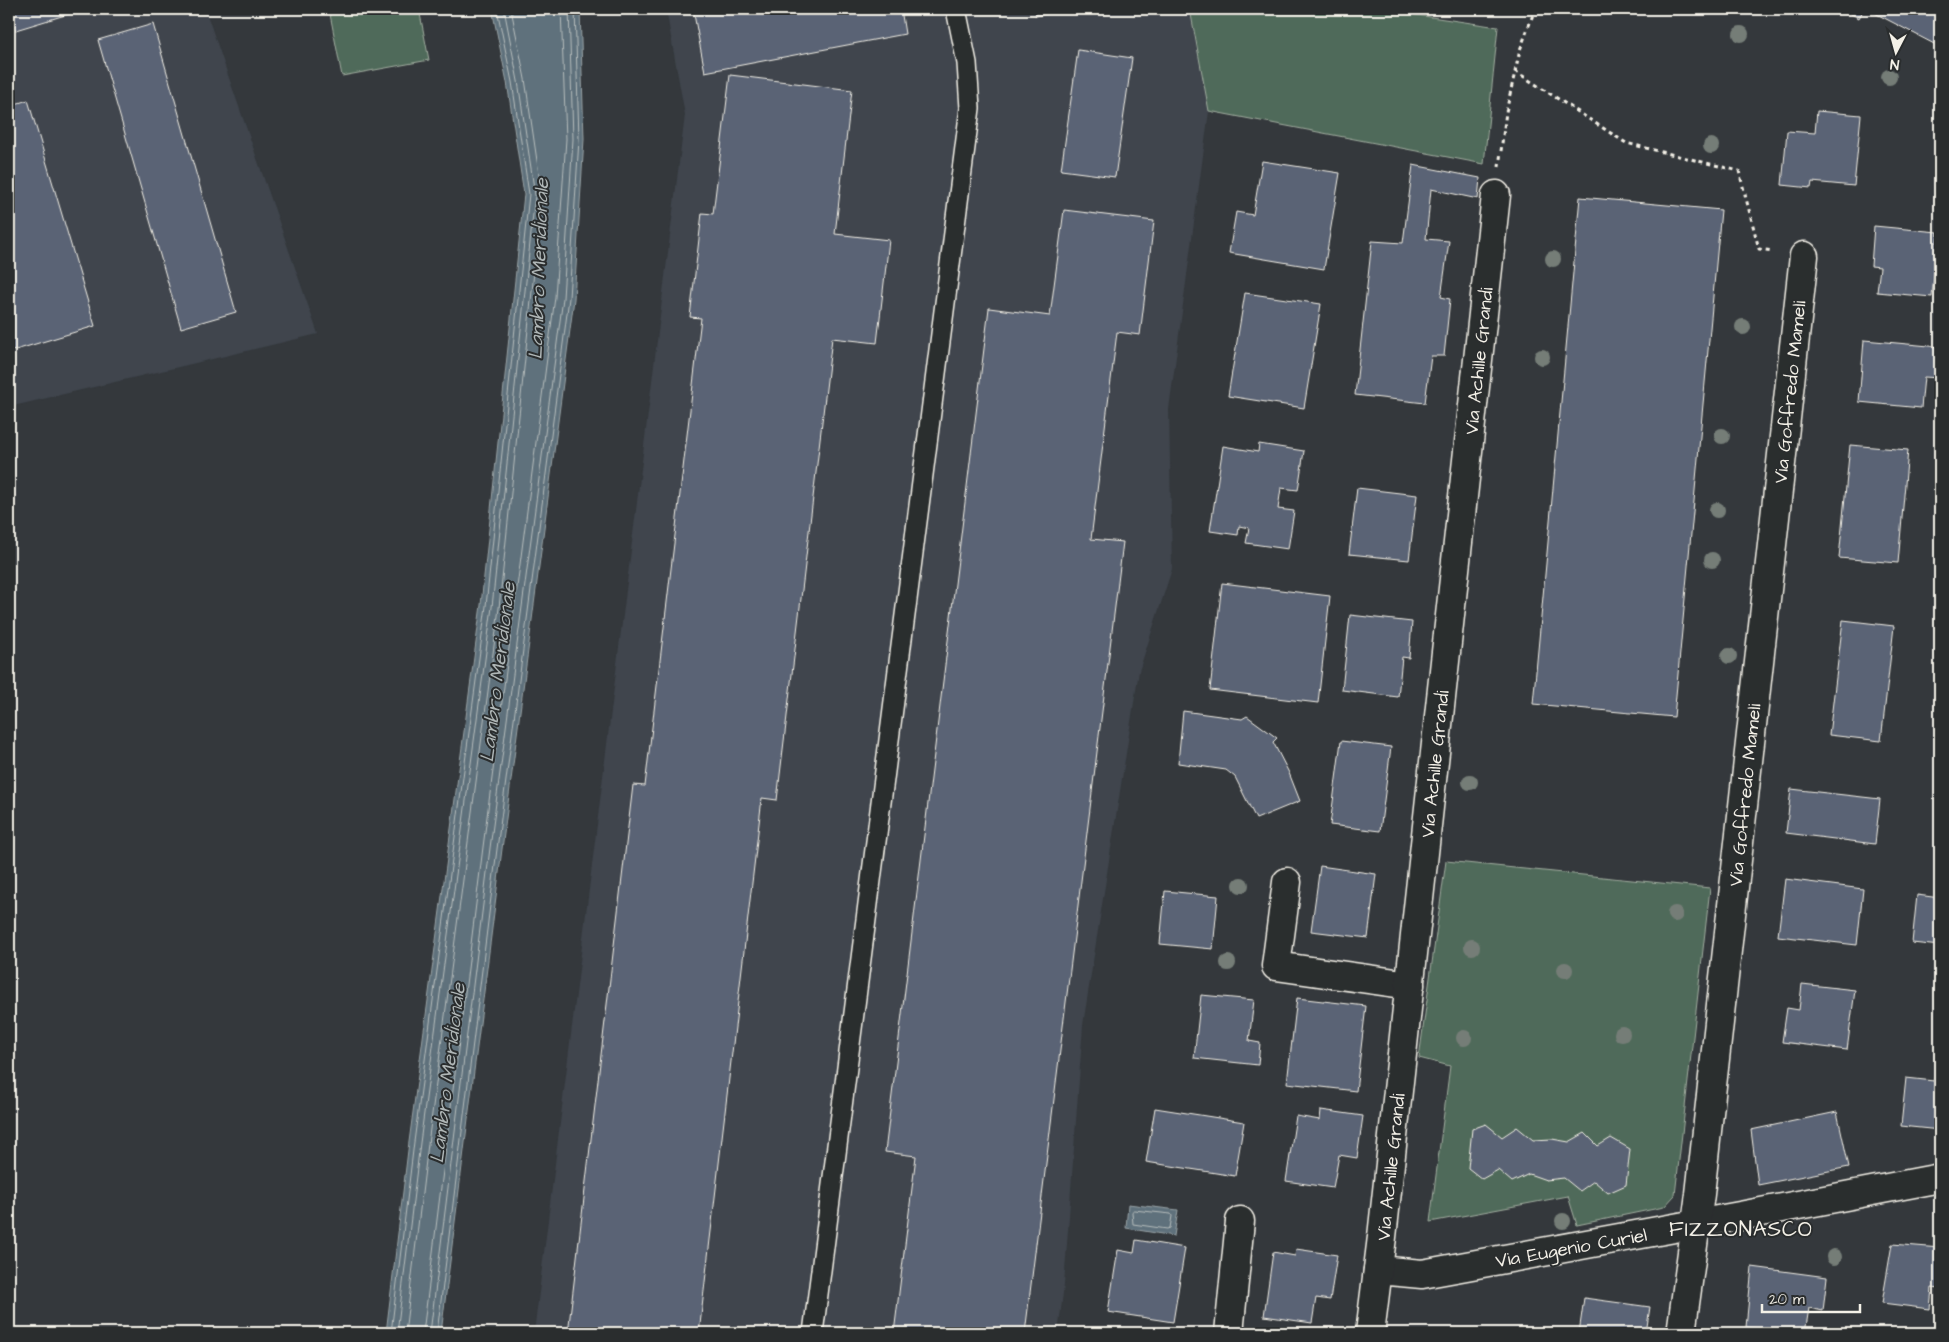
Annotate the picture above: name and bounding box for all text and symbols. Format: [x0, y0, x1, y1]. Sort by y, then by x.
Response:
north arrow [1872, 28, 1922, 78]
text: N [1889, 54, 1900, 74]
water label: Lambro Meridionale [522, 177, 556, 360]
street label: Via Achille Grandi [1458, 286, 1501, 436]
street label: Via Goffredo Mameli [1767, 299, 1814, 485]
water label: Lambro Meridionale [473, 579, 523, 764]
street label: Via Achille Grandi [1414, 689, 1457, 839]
street label: Via Goffredo Mameli [1722, 702, 1769, 888]
water label: Lambro Meridionale [423, 980, 473, 1165]
street label: Via Achille Grandi [1370, 1092, 1413, 1242]
district label: FIZZONASCO [1669, 1215, 1813, 1244]
street label: Via Eugenio Curiel [1493, 1222, 1649, 1276]
scale bar [1762, 1282, 1859, 1314]
text: 20 m [1769, 1289, 1805, 1310]

